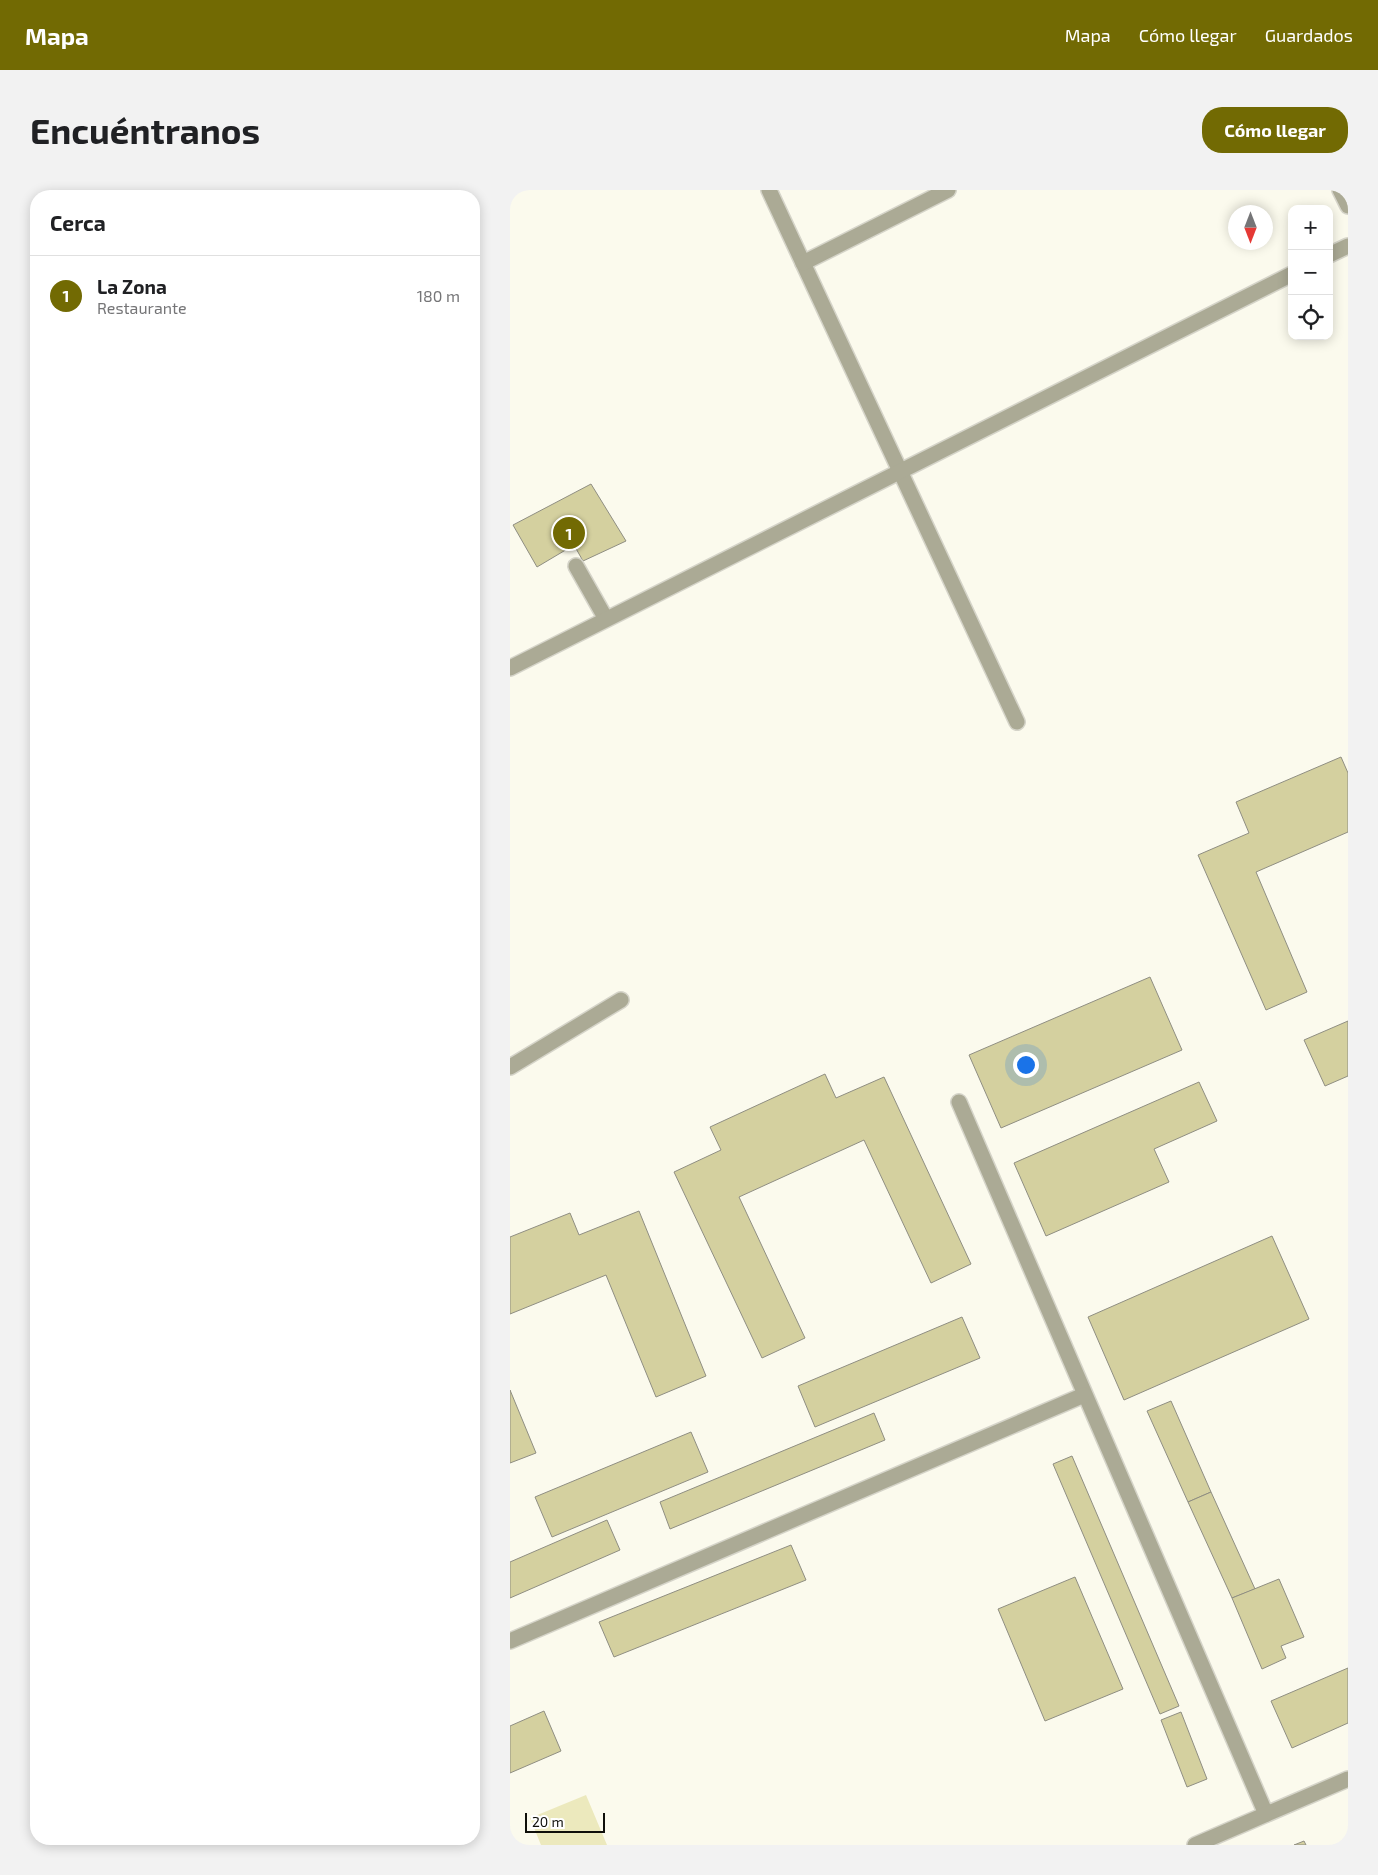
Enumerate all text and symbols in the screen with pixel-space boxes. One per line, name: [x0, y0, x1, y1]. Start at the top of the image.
text: Mapa: [25, 21, 89, 50]
text: Mapa: [1065, 24, 1111, 46]
text: Cómo llegar: [1139, 24, 1237, 46]
text: Guardados: [1265, 24, 1353, 46]
button: Cómo llegar: [1202, 107, 1348, 153]
text: Encuéntranos: [30, 109, 260, 151]
north arrow: [1228, 205, 1273, 250]
map controls: [1288, 205, 1333, 340]
button: +: [1288, 205, 1333, 250]
text: Cerca: [50, 210, 106, 235]
button: −: [1288, 250, 1333, 295]
text: La Zona: [97, 275, 167, 298]
text: 1: [63, 286, 69, 305]
text: 180 m: [417, 286, 460, 305]
button: locate: [1288, 295, 1333, 340]
text: Restaurante: [97, 298, 187, 317]
pin: 1: [553, 514, 585, 552]
your location: [1013, 1052, 1039, 1078]
scale bar: [525, 1810, 605, 1833]
text: 20 m: [532, 1813, 564, 1830]

